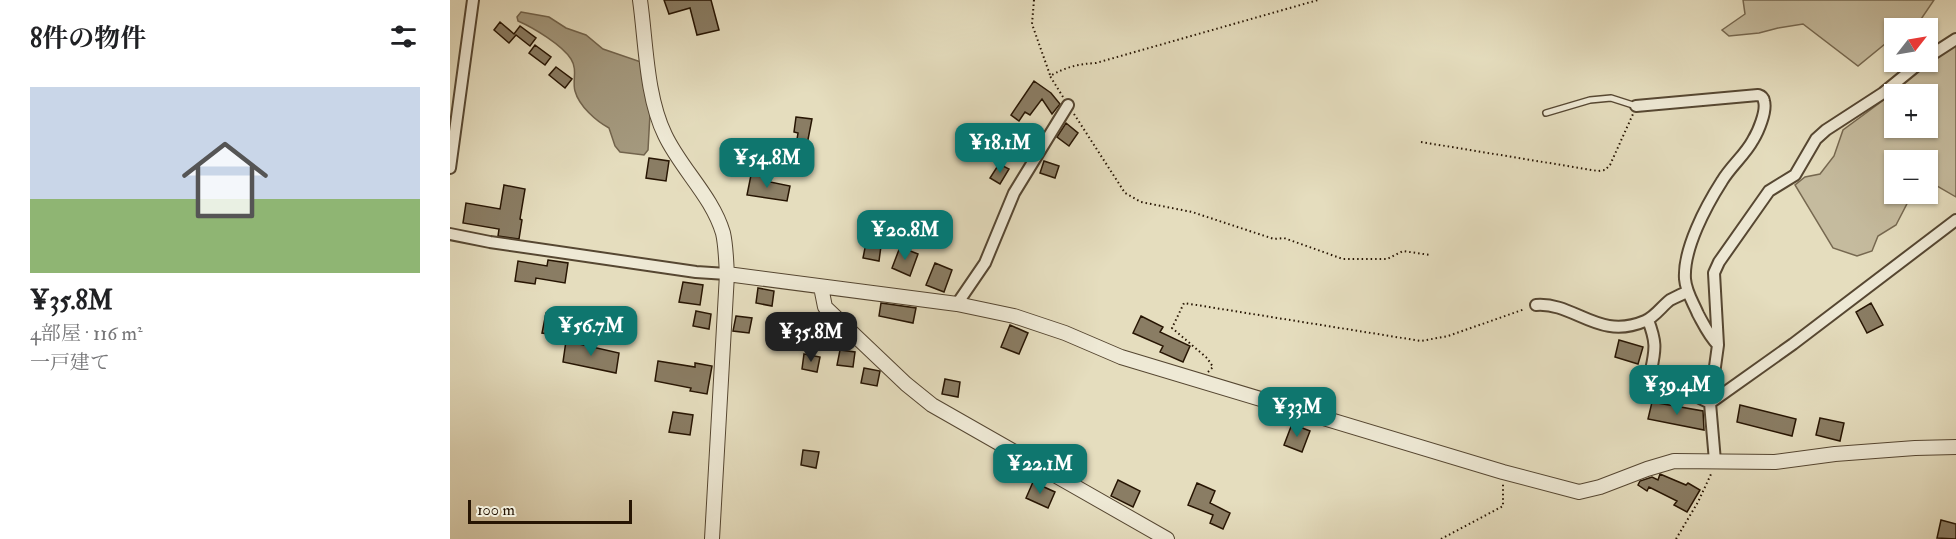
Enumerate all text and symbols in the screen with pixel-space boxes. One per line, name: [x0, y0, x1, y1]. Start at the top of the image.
north arrow: [1884, 18, 1938, 72]
map controls: [1884, 18, 1938, 204]
icon: filters: [387, 20, 420, 53]
text: 8件の物件: [30, 23, 146, 55]
button: +: [1884, 84, 1938, 138]
pin: ¥18.1M: [951, 123, 1049, 174]
icon: home: [171, 126, 279, 234]
text: ¥18.1M: [969, 130, 1031, 155]
pin: ¥54.8M: [718, 138, 816, 189]
text: ¥54.8M: [733, 145, 801, 170]
button: −: [1884, 150, 1938, 204]
pin: ¥20.8M: [856, 210, 954, 261]
text: ¥20.8M: [871, 217, 939, 242]
text: ¥35.8M: [30, 285, 113, 317]
pin: ¥56.7M: [542, 306, 640, 357]
pin: ¥35.8M: [762, 312, 860, 363]
text: ¥56.7M: [558, 313, 624, 338]
text: ¥35.8M: [779, 319, 843, 344]
text: 4部屋 · 116 m²: [30, 321, 143, 346]
text: 一戸建て: [30, 350, 110, 375]
pin: ¥39.4M: [1628, 365, 1726, 416]
text: ¥39.4M: [1643, 372, 1711, 397]
pin: ¥33M: [1261, 387, 1333, 438]
text: ¥33M: [1272, 394, 1322, 419]
pin: ¥22.1M: [991, 444, 1089, 495]
text: ¥22.1M: [1007, 451, 1073, 476]
scale bar: [468, 497, 632, 524]
text: 100 m: [477, 500, 515, 520]

